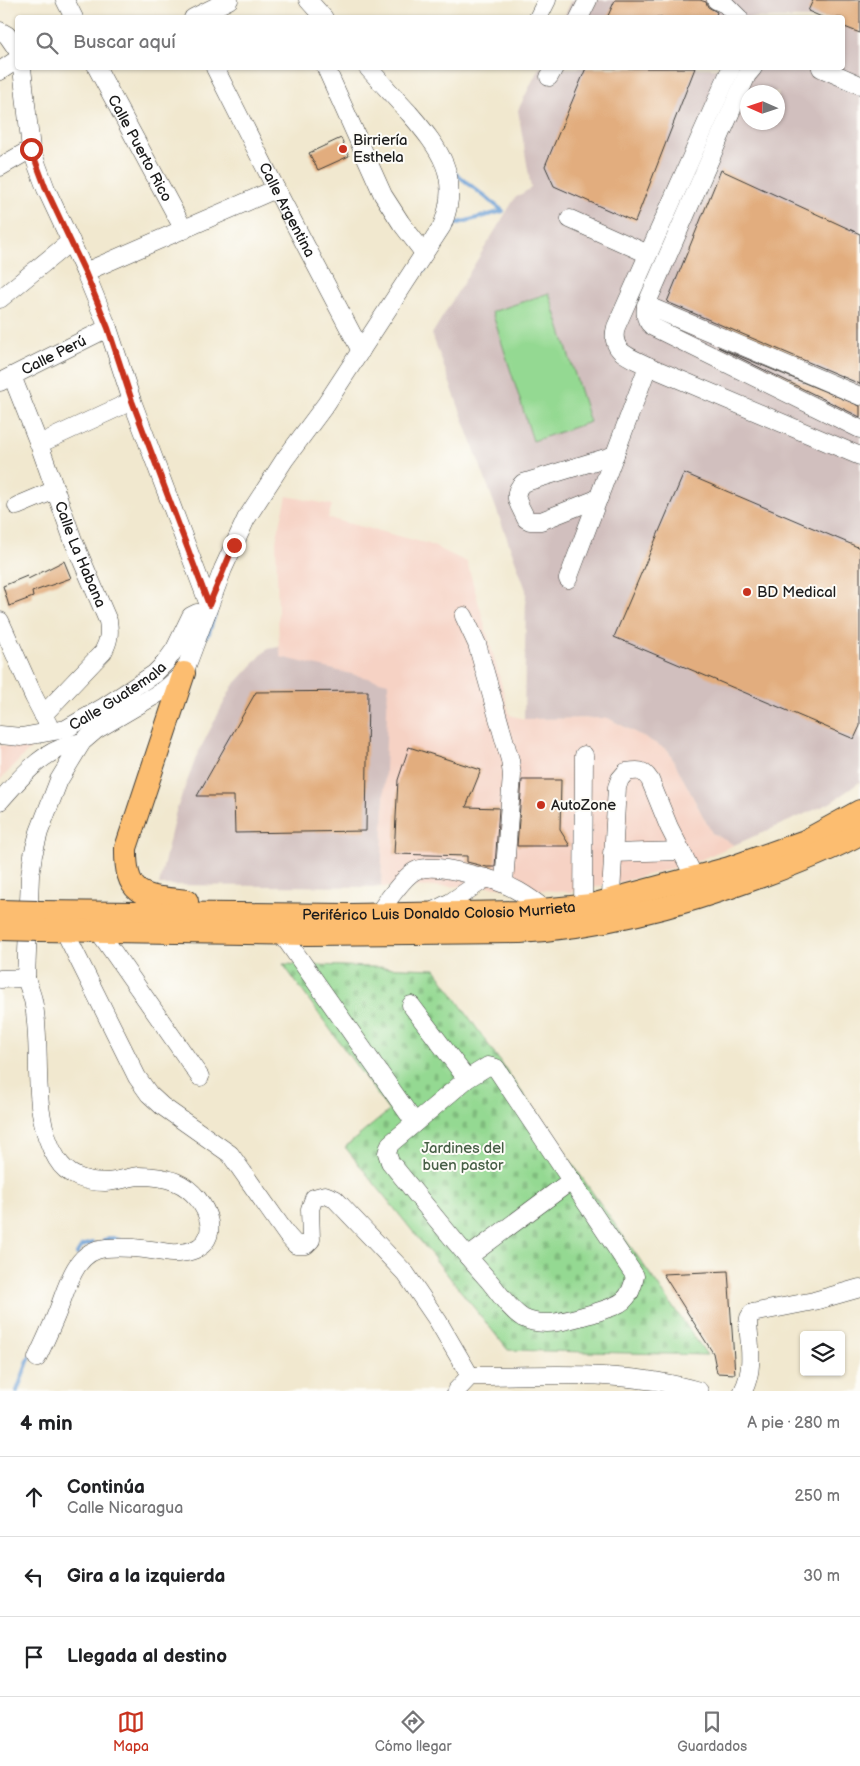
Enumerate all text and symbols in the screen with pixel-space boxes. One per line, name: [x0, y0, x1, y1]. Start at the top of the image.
search box: [15, 15, 845, 70]
icon: search: [33, 29, 61, 57]
text: Buscar aquí: [73, 31, 176, 54]
north arrow: [740, 85, 785, 130]
street label: Calle Puerto Rico: [104, 91, 176, 205]
place label: Birriería Esthela: [353, 131, 407, 167]
route start: [20, 138, 43, 161]
marker: Birriería Esthela: [337, 143, 349, 155]
street label: Calle Argentina: [255, 159, 320, 260]
street label: Calle Perú: [18, 331, 89, 379]
street label: Calle La Habana: [51, 499, 110, 610]
route end: [223, 534, 246, 557]
place label: BD Medical: [757, 583, 836, 602]
marker: BD Medical: [741, 586, 753, 598]
street label: Calle Guatemala: [65, 658, 170, 735]
place label: AutoZone: [551, 796, 616, 815]
marker: AutoZone: [535, 799, 547, 811]
street label: Periférico Luis Donaldo Colosio Murrieta: [302, 897, 577, 925]
park label: Jardines del buen pastor: [422, 1139, 504, 1175]
map controls: [800, 1331, 845, 1376]
button: layers: [800, 1331, 845, 1376]
text: 4 min: [20, 1411, 73, 1436]
text: A pie · 280 m: [747, 1414, 840, 1433]
text: Continúa: [67, 1476, 145, 1499]
icon: ahead: [20, 1483, 48, 1511]
text: 250 m: [794, 1487, 840, 1506]
text: Calle Nicaragua: [67, 1499, 183, 1518]
icon: left: [20, 1563, 48, 1591]
text: Gira a la izquierda: [67, 1565, 225, 1588]
text: 30 m: [803, 1567, 840, 1586]
icon: arrive: [20, 1643, 48, 1671]
text: Llegada al destino: [67, 1645, 227, 1668]
tab: Mapa: [113, 1708, 149, 1755]
tab: Cómo llegar: [375, 1708, 451, 1755]
tab: Guardados: [677, 1708, 747, 1755]

